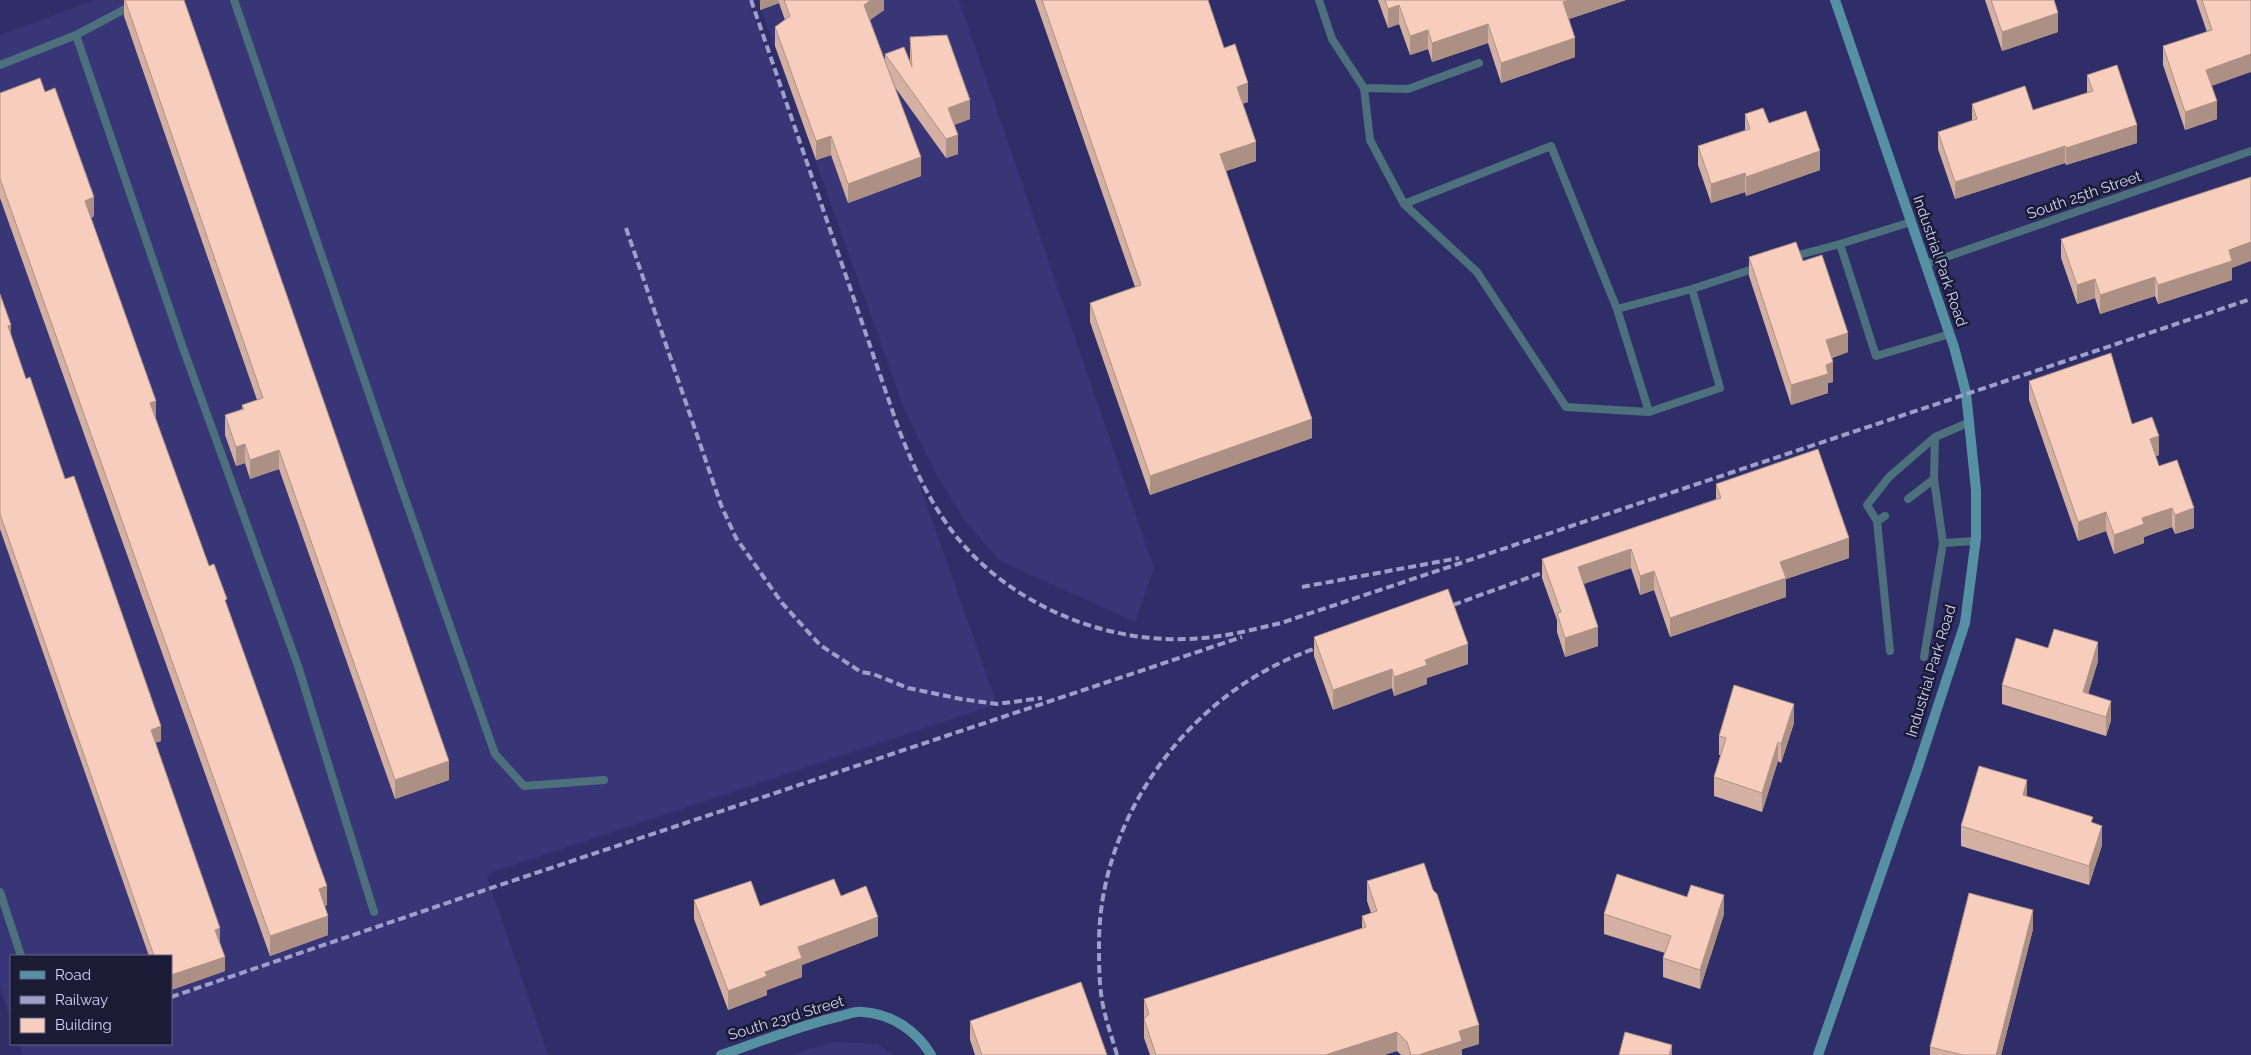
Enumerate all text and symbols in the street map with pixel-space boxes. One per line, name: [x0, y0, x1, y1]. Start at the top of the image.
street label: South 25th Street: [2024, 167, 2144, 223]
street label: Industrial Park Road: [1909, 193, 1971, 329]
street label: Industrial Park Road: [1902, 603, 1960, 739]
legend: [10, 955, 172, 1045]
text: Road: [55, 966, 91, 984]
text: Railway: [55, 991, 108, 1009]
street label: South 23rd Street: [726, 992, 846, 1044]
text: Building: [55, 1016, 112, 1034]

